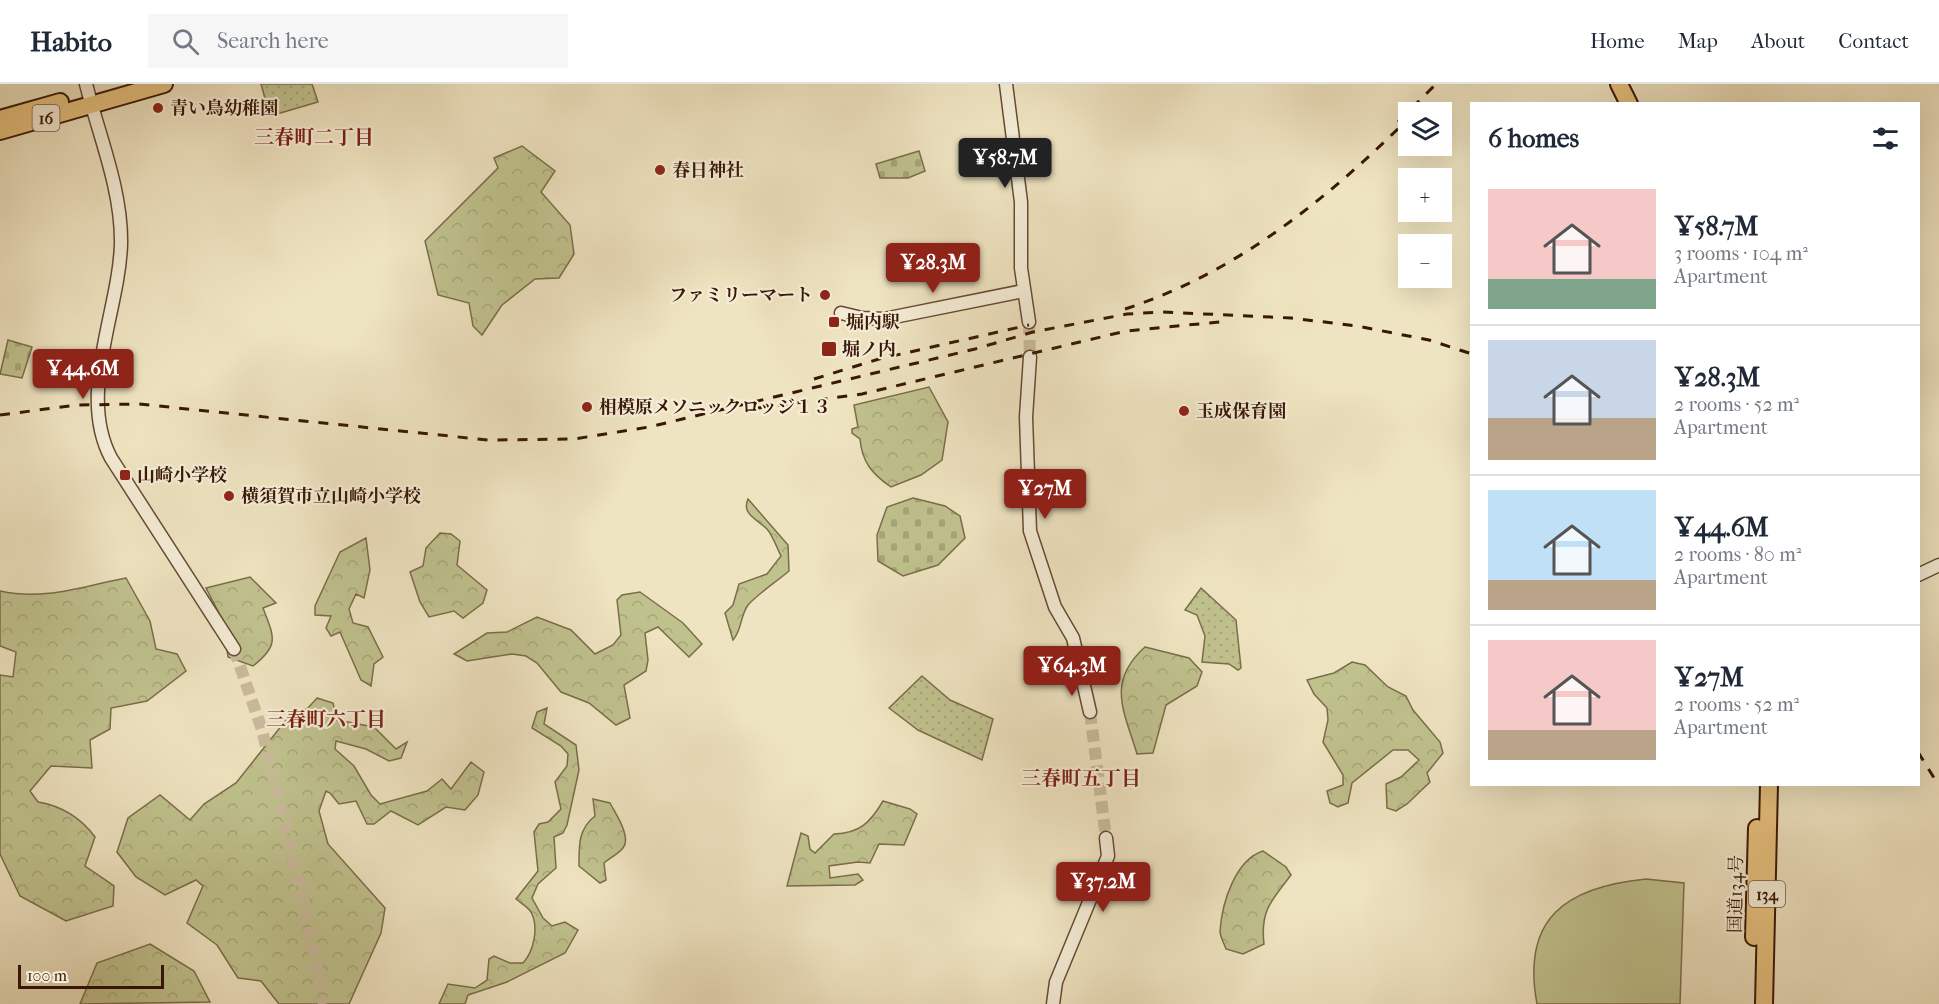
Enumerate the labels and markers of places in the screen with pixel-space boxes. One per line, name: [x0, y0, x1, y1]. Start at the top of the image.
place label: 青い鳥幼稚園: [170, 98, 278, 119]
marker: 青い鳥幼稚園: [151, 101, 165, 115]
pin: ¥58.7M: [956, 138, 1054, 189]
place label: 春日神社: [672, 160, 744, 181]
marker: 春日神社: [653, 163, 667, 177]
pin: ¥28.3M: [884, 243, 982, 294]
place label: ファミリーマート: [669, 285, 813, 306]
marker: ファミリーマート: [818, 288, 832, 302]
place label: 堀内駅: [846, 312, 900, 333]
marker: 堀内駅: [827, 315, 841, 329]
place label: 堀ノ内: [842, 339, 896, 360]
marker: 堀ノ内: [820, 340, 838, 358]
pin: ¥44.6M: [34, 349, 132, 400]
place label: 相模原メソニックロッジ１３: [599, 397, 831, 418]
marker: 相模原メソニックロッジ１３: [580, 400, 594, 414]
place label: 玉成保育園: [1196, 401, 1286, 422]
marker: 玉成保育園: [1177, 404, 1191, 418]
place label: 山崎小学校: [137, 465, 227, 486]
marker: 山崎小学校: [118, 468, 132, 482]
pin: ¥27M: [1009, 469, 1081, 520]
place label: 横須賀市立山崎小学校: [241, 486, 421, 507]
marker: 横須賀市立山崎小学校: [222, 489, 236, 503]
pin: ¥64.3M: [1023, 646, 1121, 697]
pin: ¥37.2M: [1054, 862, 1152, 913]

